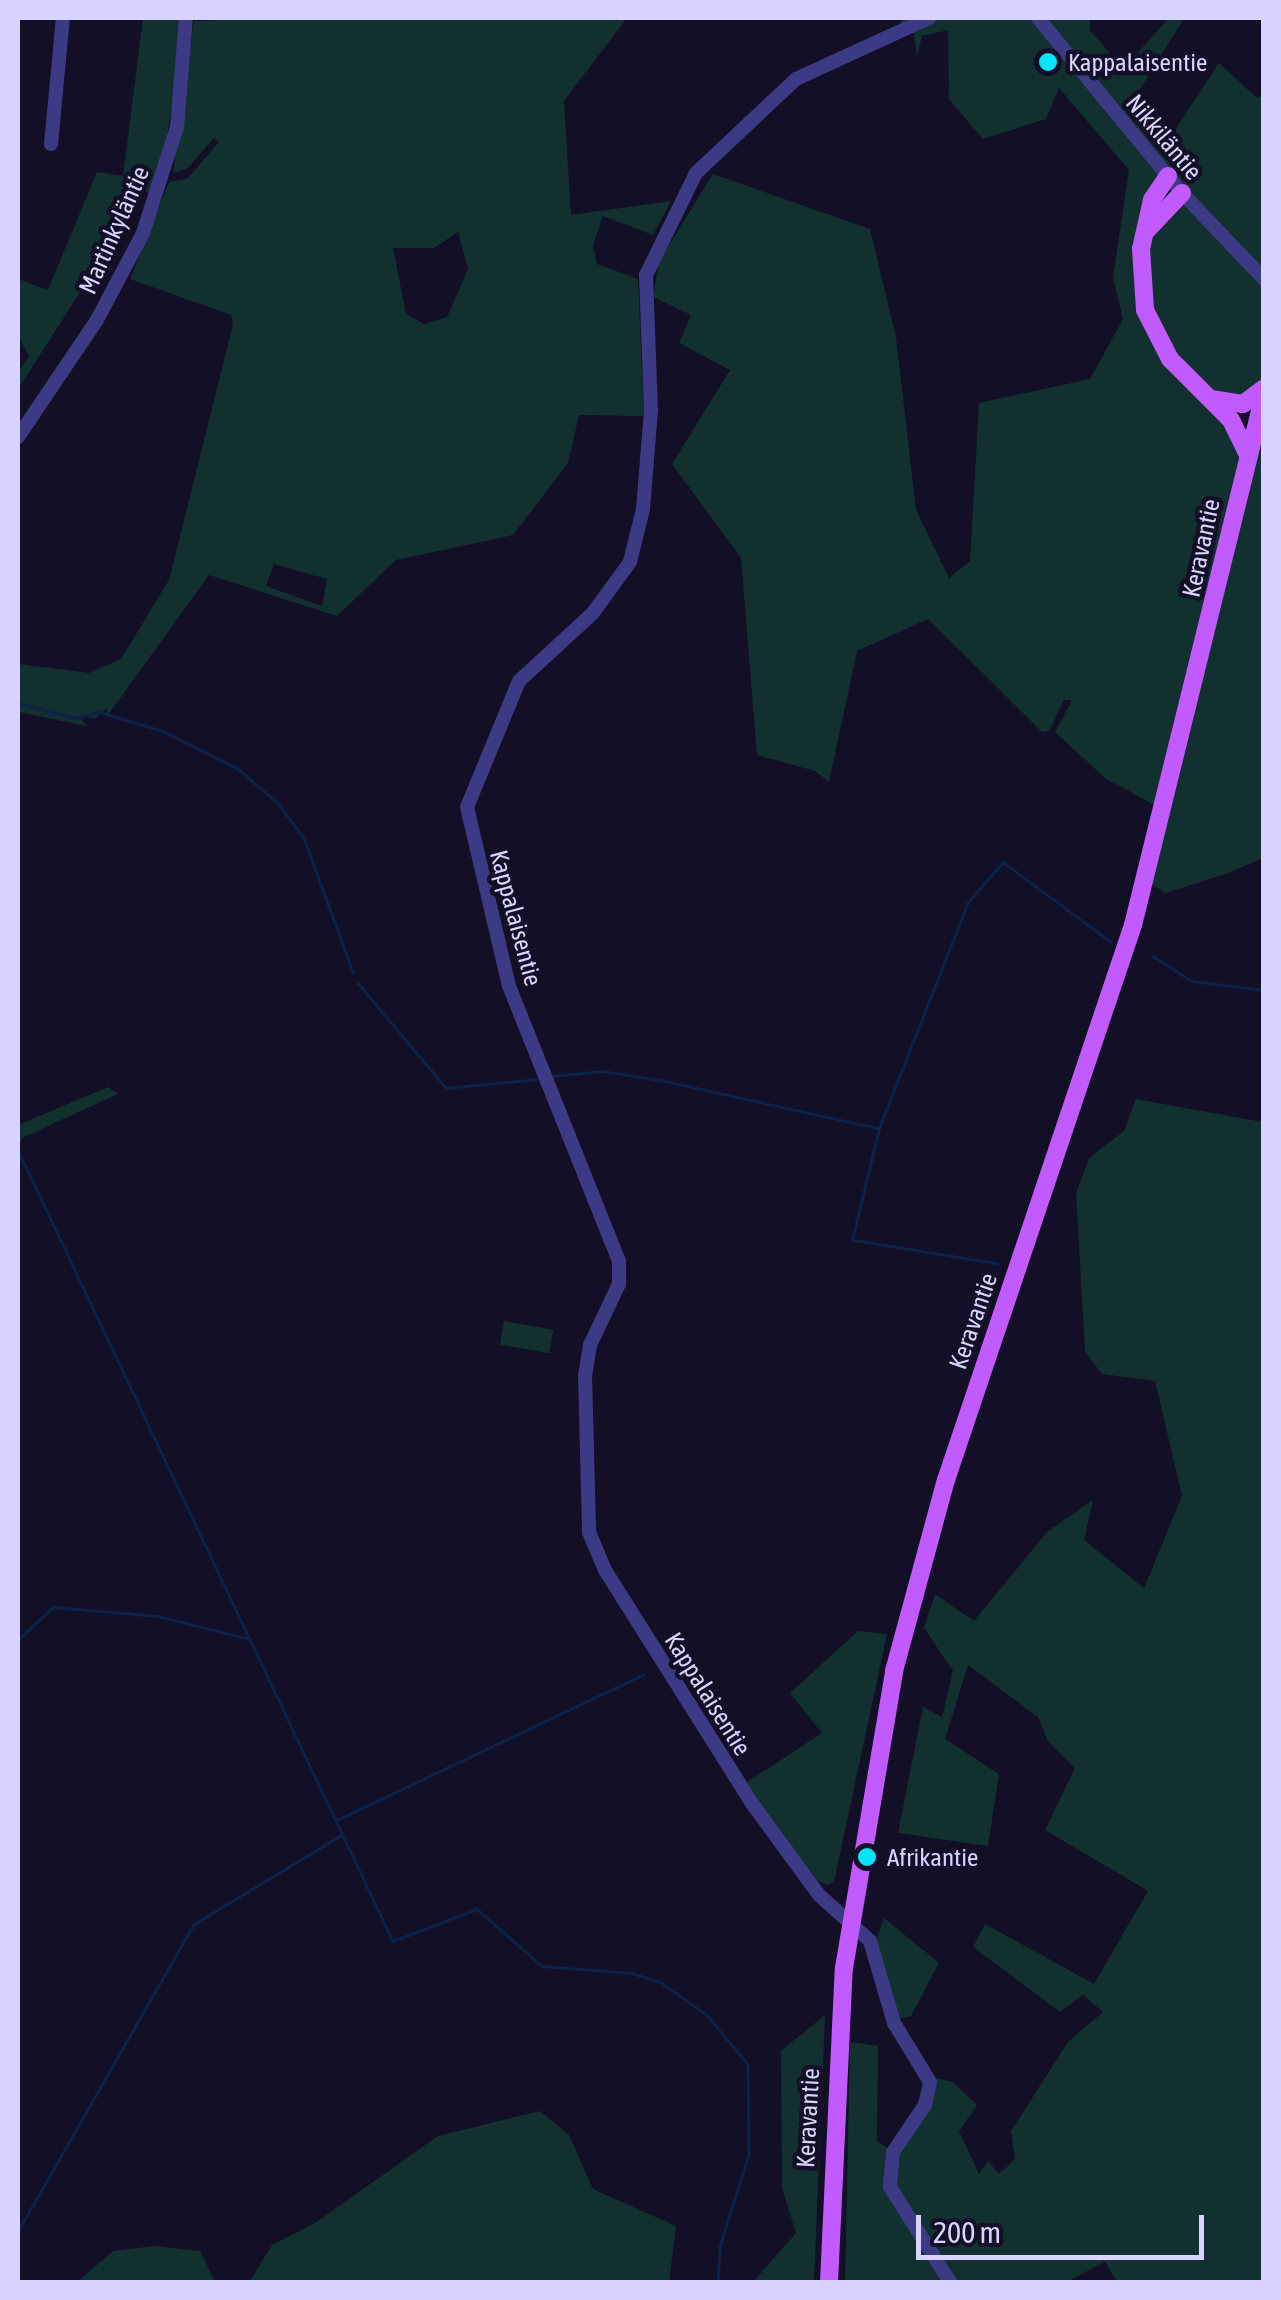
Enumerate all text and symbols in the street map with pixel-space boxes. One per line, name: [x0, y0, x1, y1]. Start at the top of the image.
place label: Kappalaisentie: [1068, 47, 1207, 77]
marker: Kappalaisentie: [1037, 51, 1059, 73]
street label: Nikkiläntie: [1120, 88, 1208, 186]
street label: Martinkyläntie: [73, 162, 155, 298]
street label: Keravantie: [1176, 496, 1226, 600]
street label: Kappalaisentie: [483, 847, 549, 989]
street label: Keravantie: [943, 1269, 1003, 1373]
street label: Kappalaisentie: [658, 1627, 758, 1761]
place label: Afrikantie: [887, 1842, 978, 1872]
marker: Afrikantie: [856, 1846, 878, 1868]
street label: Keravantie: [790, 2067, 826, 2169]
scale bar: [921, 2195, 1208, 2257]
text: 200 m: [933, 2215, 1001, 2249]

